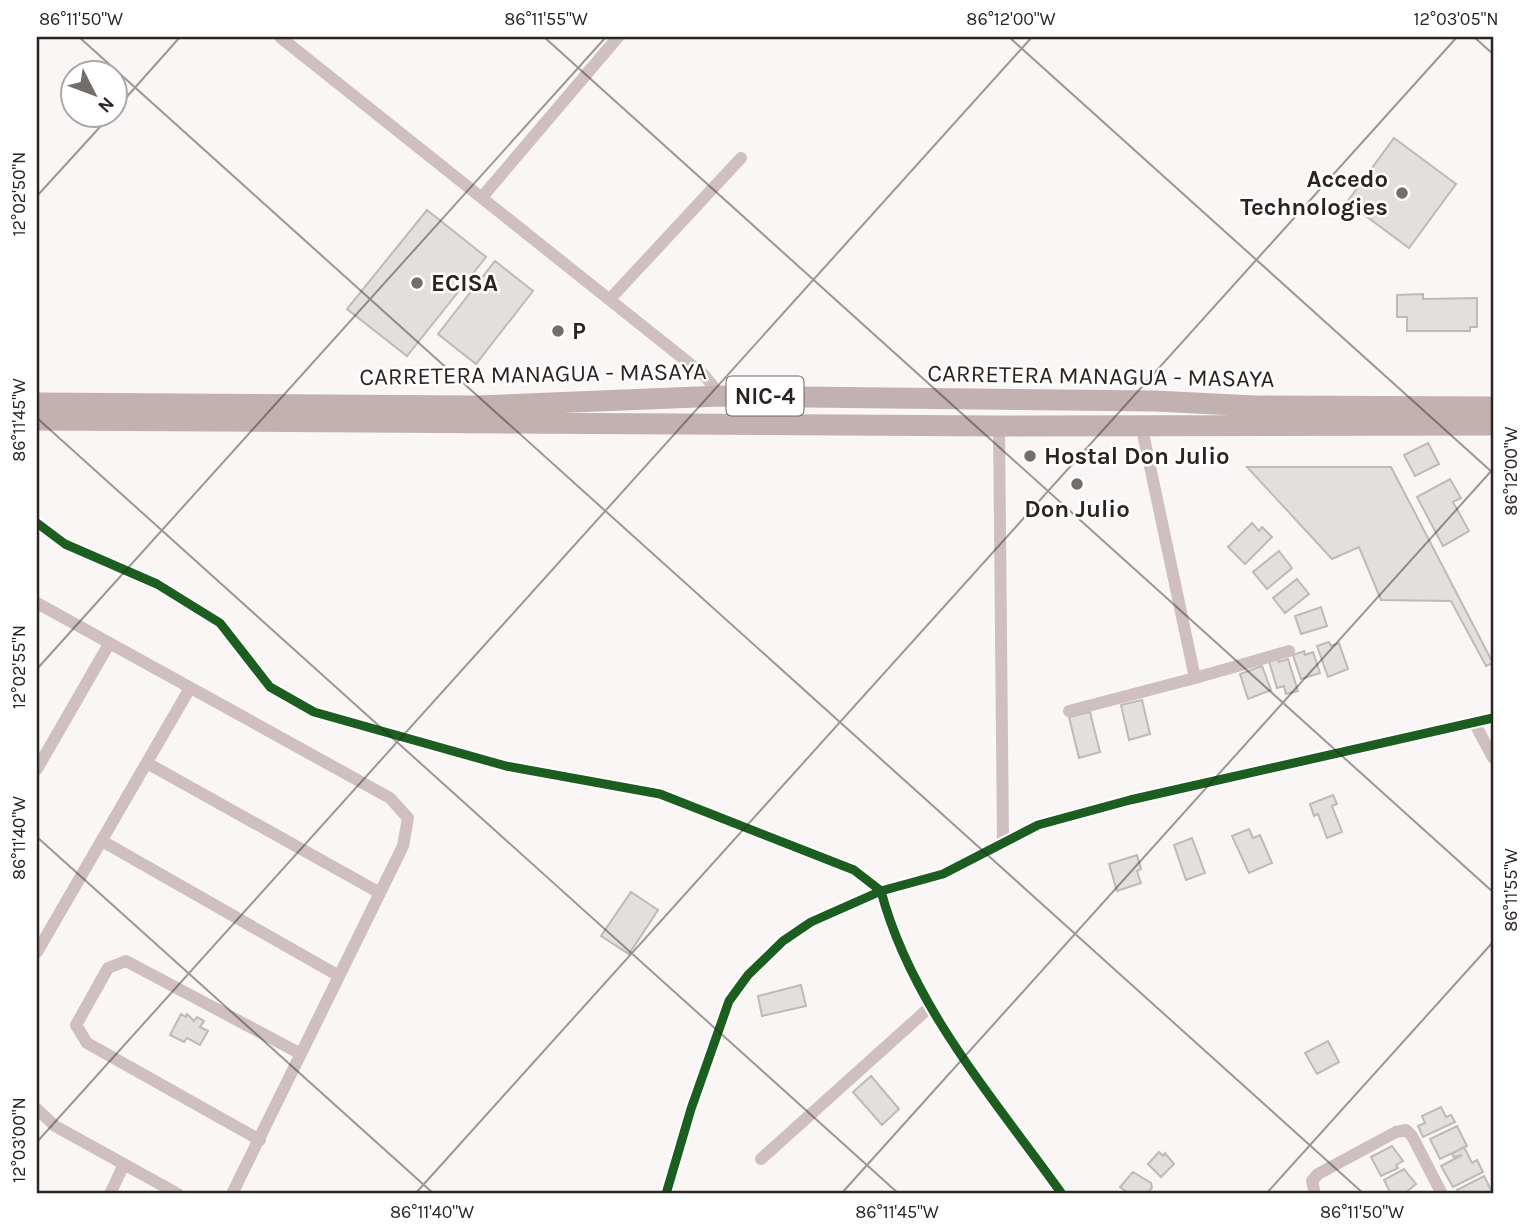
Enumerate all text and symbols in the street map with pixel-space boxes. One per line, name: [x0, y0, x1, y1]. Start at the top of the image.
text: 86°11'50"W: [39, 8, 123, 30]
text: 86°11'55"W: [504, 8, 588, 30]
text: 86°12'00"W: [966, 8, 1056, 30]
text: 12°03'05"N: [1414, 8, 1498, 30]
north arrow: [60, 60, 130, 130]
text: N: [93, 92, 119, 117]
text: 12°02'50"N: [8, 152, 30, 236]
place label: Accedo Technologies: [1240, 165, 1388, 221]
marker: Accedo Technologies: [1394, 185, 1410, 201]
place label: ECISA: [431, 269, 498, 297]
marker: ECISA: [409, 275, 425, 291]
place label: P: [572, 317, 586, 345]
marker: P: [550, 323, 566, 339]
street label: CARRETERA MANAGUA - MASAYA: [359, 357, 707, 391]
street label: CARRETERA MANAGUA - MASAYA: [927, 359, 1275, 393]
road number: NIC-4: [726, 376, 804, 416]
text: 86°11'45"W: [8, 378, 30, 462]
text: 86°12'00"W: [1500, 426, 1522, 516]
place label: Hostal Don Julio: [1044, 442, 1230, 470]
marker: Hostal Don Julio: [1022, 448, 1038, 464]
marker: Don Julio: [1069, 476, 1085, 492]
place label: Don Julio: [1024, 495, 1130, 523]
text: 12°02'55"N: [8, 625, 30, 709]
text: 86°11'40"W: [8, 796, 30, 880]
text: 86°11'55"W: [1500, 848, 1522, 932]
text: 12°03'00"N: [8, 1097, 30, 1183]
text: 86°11'40"W: [390, 1201, 474, 1223]
text: 86°11'45"W: [855, 1201, 939, 1223]
text: 86°11'50"W: [1320, 1201, 1404, 1223]

